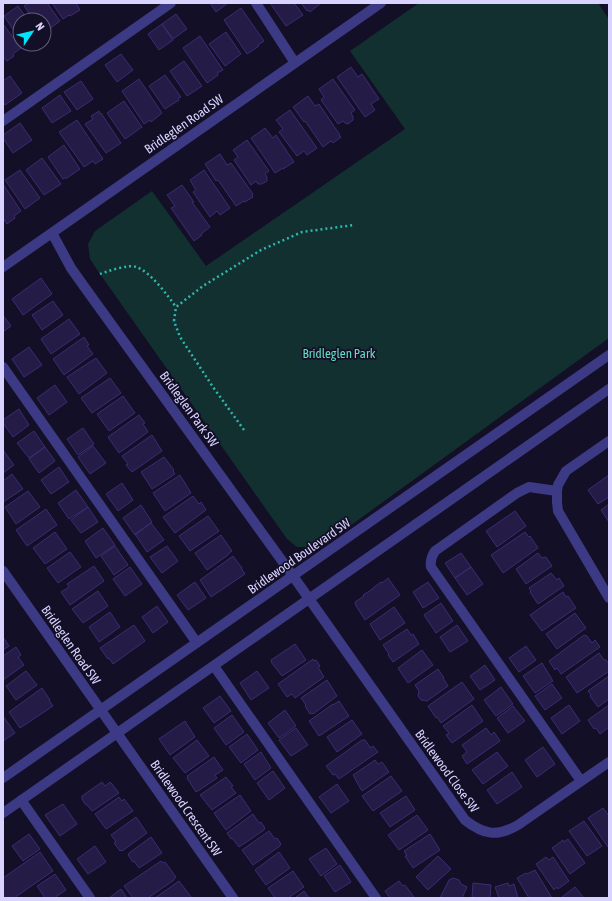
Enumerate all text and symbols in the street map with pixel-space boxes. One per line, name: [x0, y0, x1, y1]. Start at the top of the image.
north arrow: [12, 12, 52, 52]
text: N: [33, 20, 47, 32]
street label: Bridleglen Road SW: [142, 91, 227, 157]
park label: Bridleglen Park: [303, 346, 376, 361]
street label: Bridleglen Park SW: [157, 368, 222, 450]
street label: Bridlewood Boulevard SW: [245, 515, 354, 597]
street label: Bridleglen Road SW: [38, 603, 104, 688]
street label: Bridlewood Close SW: [412, 727, 482, 816]
street label: Bridlewood Crescent SW: [147, 757, 225, 859]

